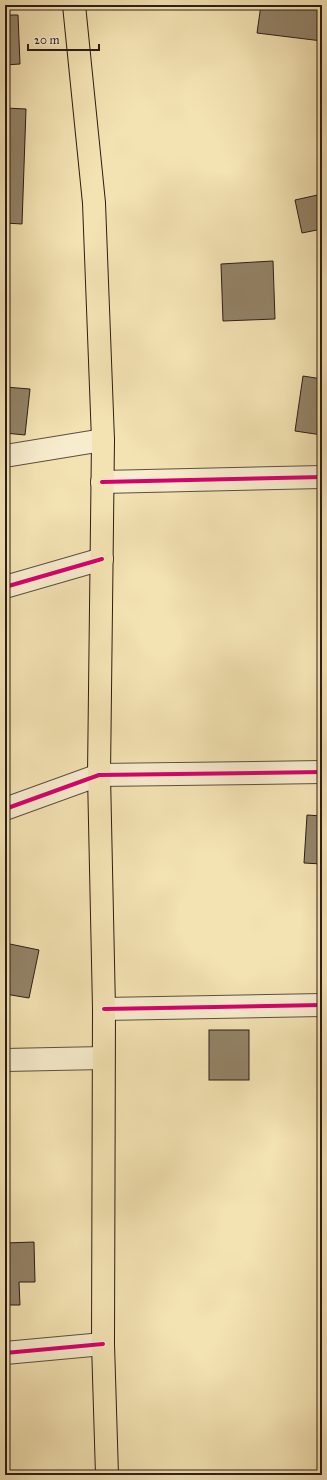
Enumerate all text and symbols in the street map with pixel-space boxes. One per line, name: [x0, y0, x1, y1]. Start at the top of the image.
scale bar: [28, 26, 99, 52]
text: 20 m: [34, 33, 60, 47]

